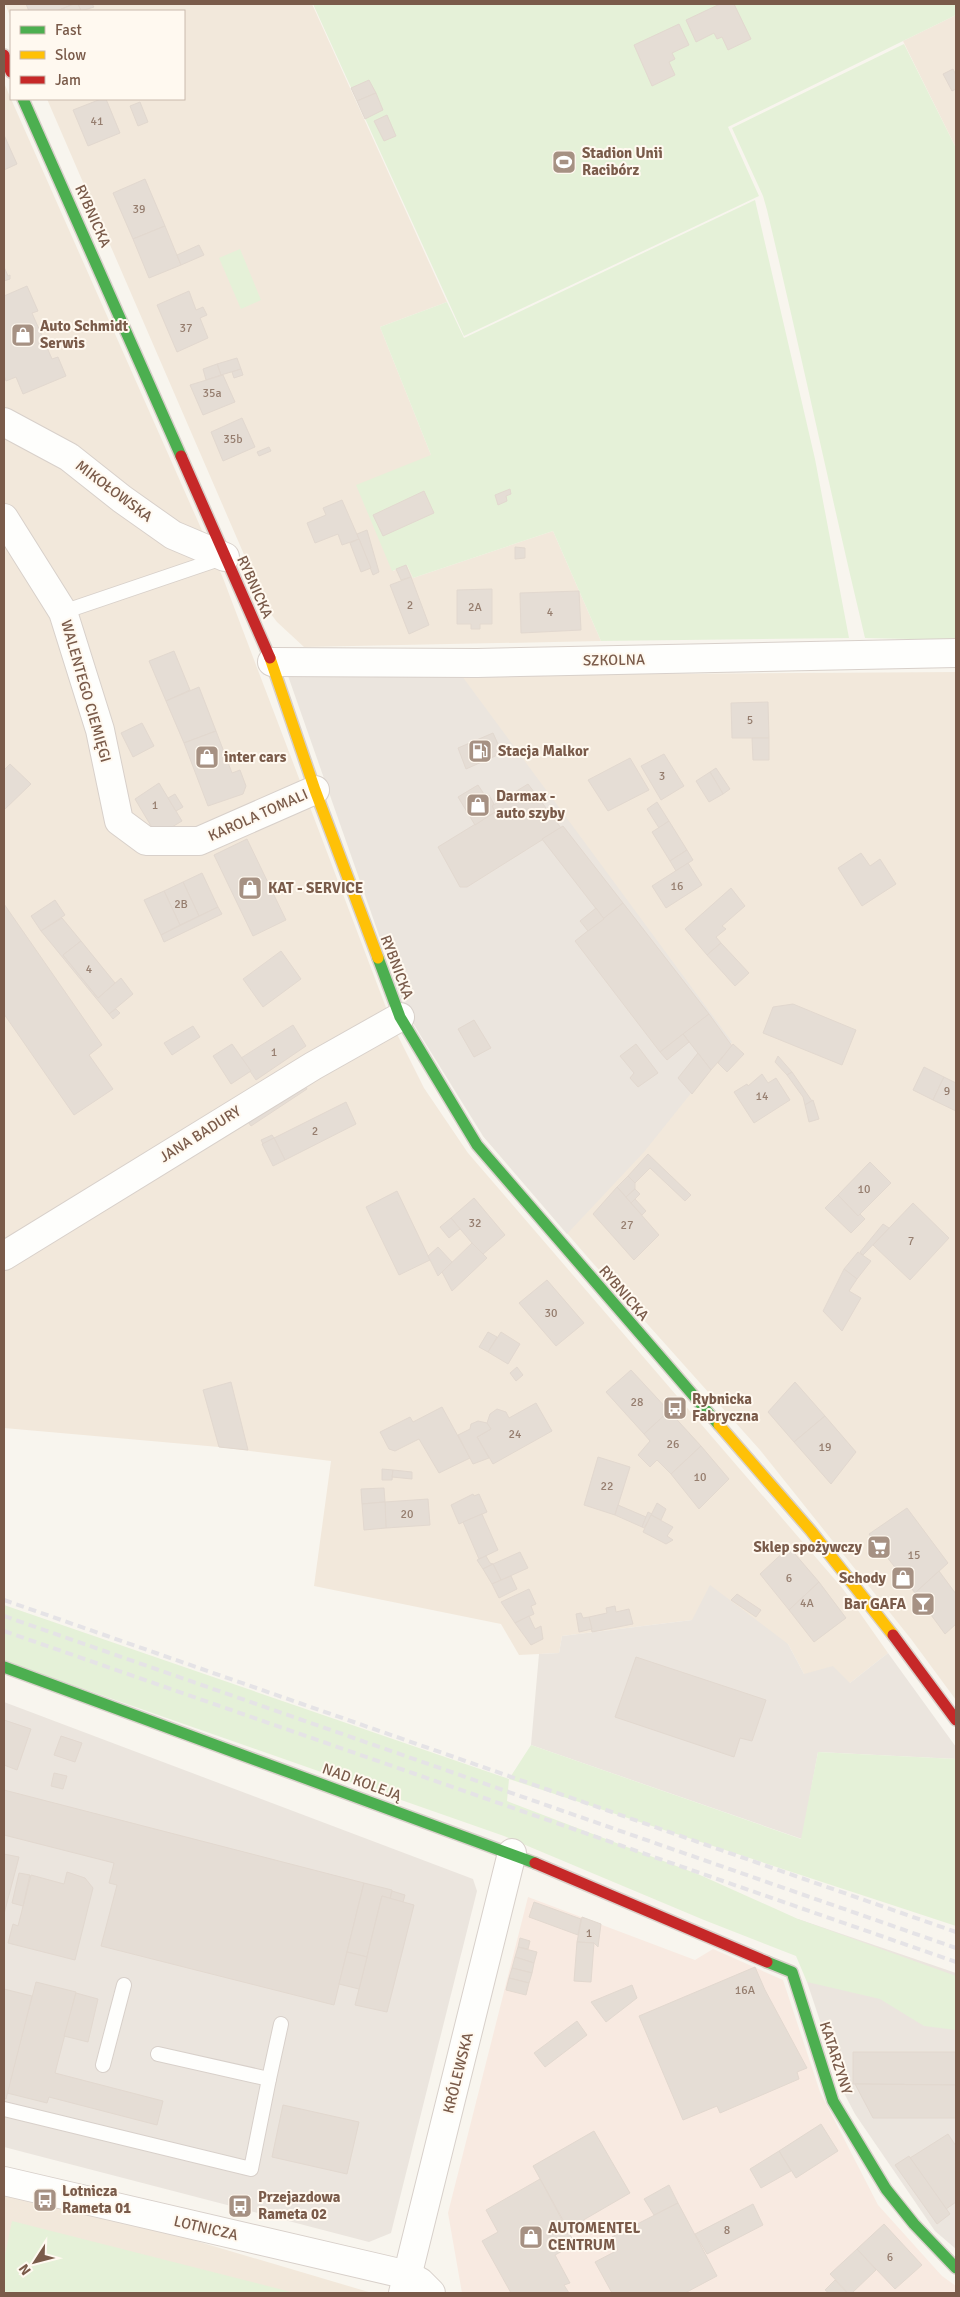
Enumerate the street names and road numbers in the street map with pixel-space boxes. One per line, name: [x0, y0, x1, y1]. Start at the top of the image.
street label: RYBNICKA: [71, 182, 115, 250]
street label: MIKOŁOWSKA: [72, 456, 156, 526]
street label: RYBNICKA: [233, 553, 277, 621]
street label: WALENTEGO CIEMIĘGI: [57, 618, 115, 764]
street label: SZKOLNA: [583, 650, 645, 670]
street label: KAROLA TOMALI: [205, 785, 311, 845]
street label: RYBNICKA: [377, 932, 417, 1002]
street label: JANA BADURY: [156, 1102, 244, 1166]
street label: RYBNICKA: [595, 1262, 653, 1324]
street label: NAD KOLEJĄ: [320, 1759, 405, 1805]
street label: KATARZYNY: [816, 2019, 856, 2097]
street label: KRÓLEWSKA: [438, 2030, 477, 2115]
street label: LOTNICZA: [172, 2212, 240, 2244]

